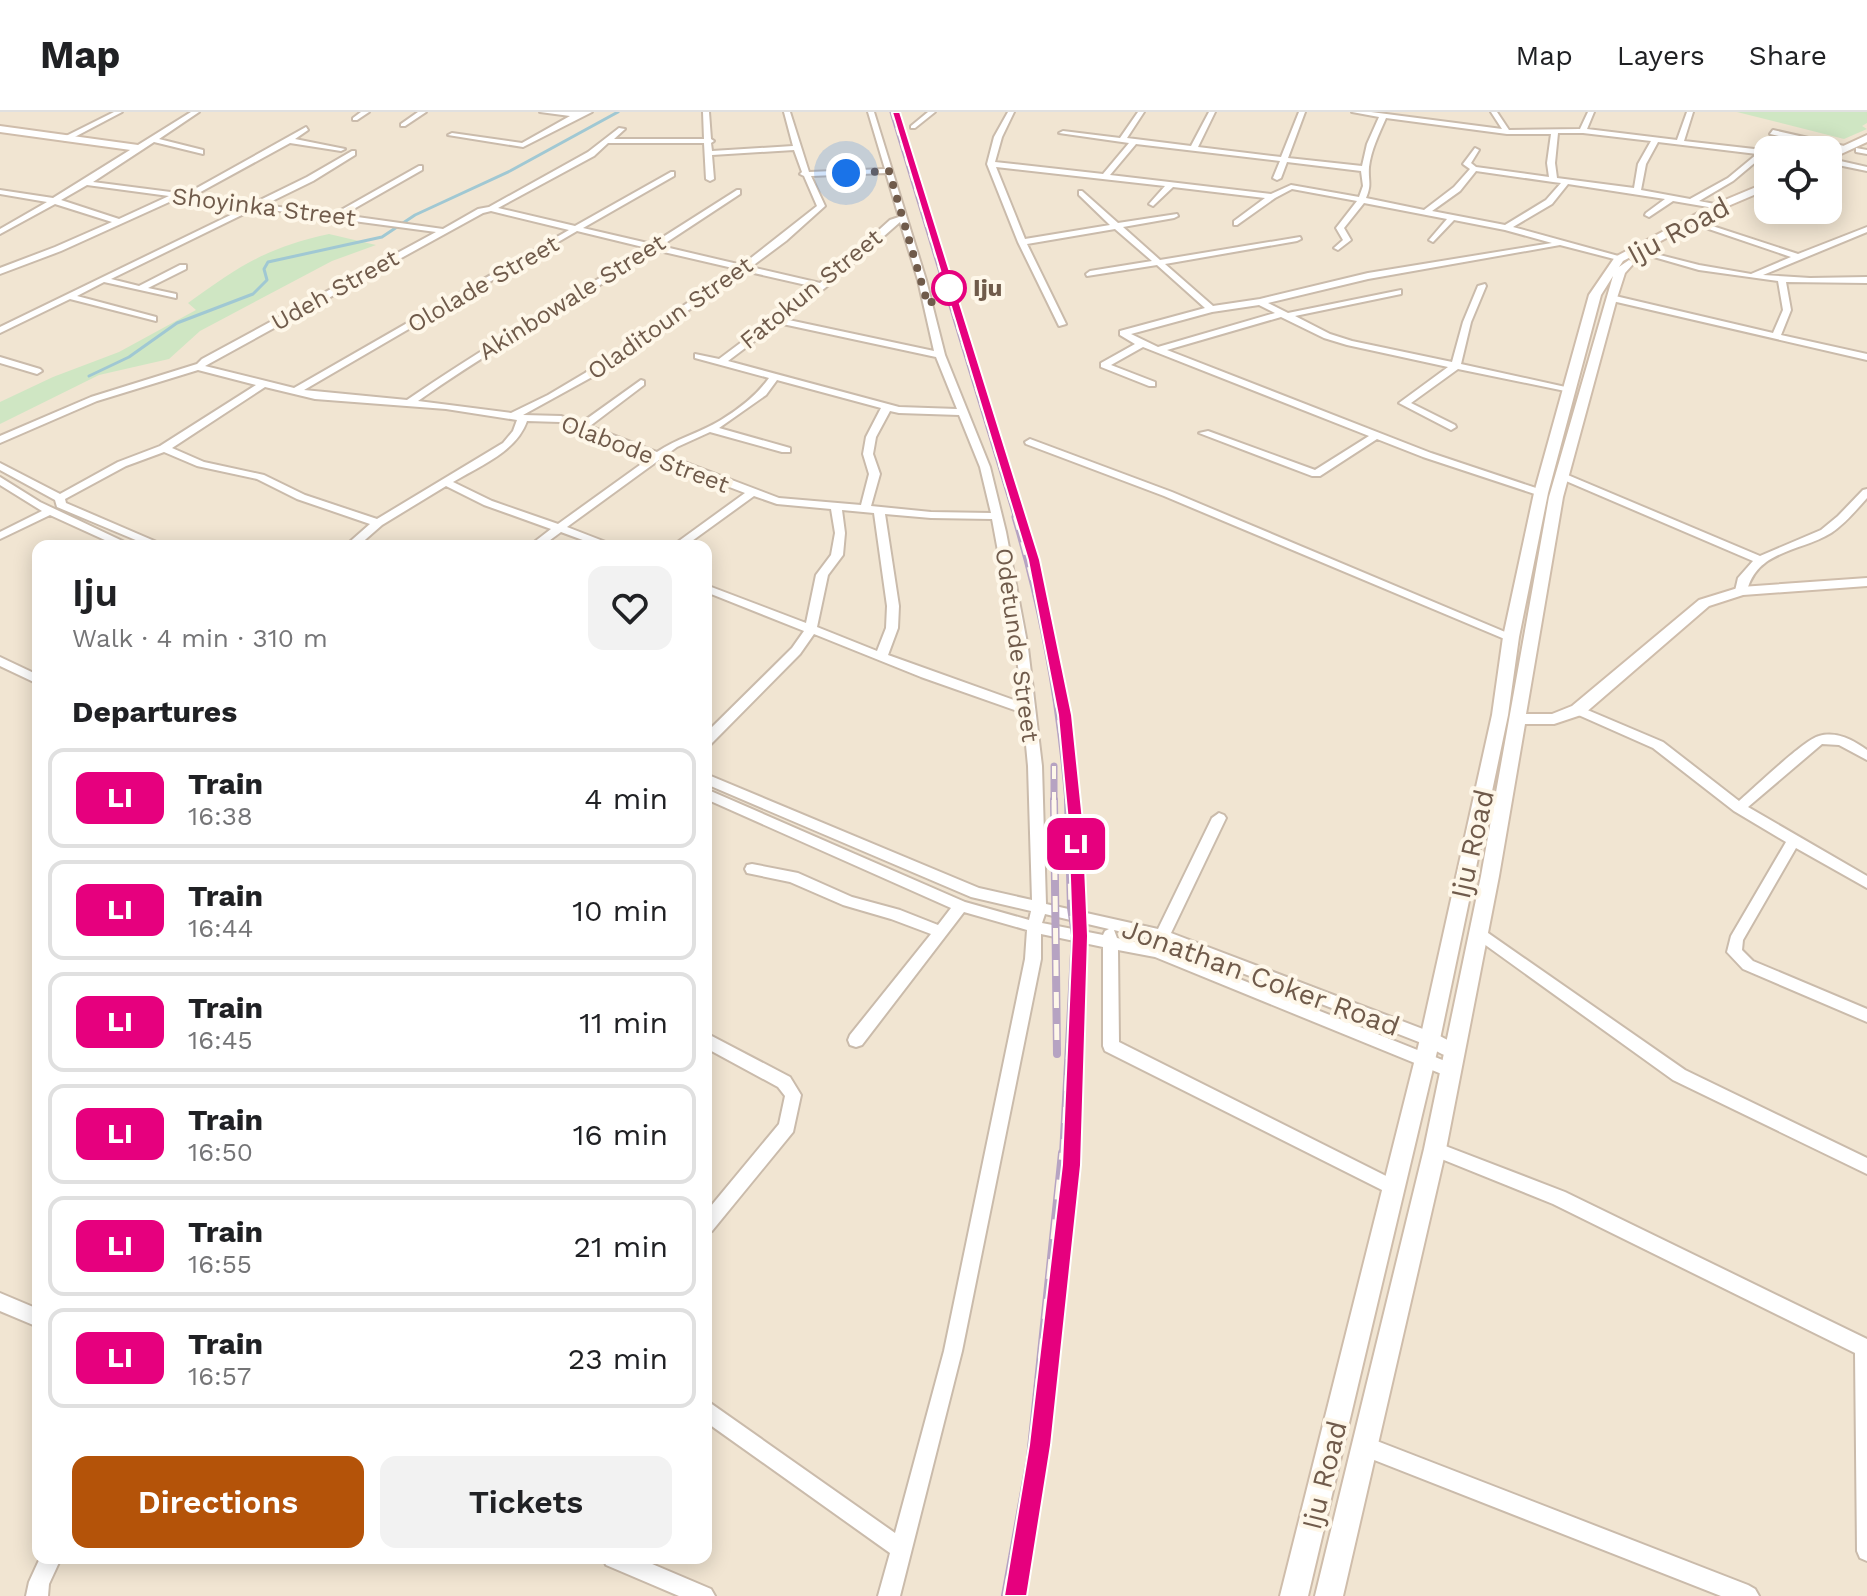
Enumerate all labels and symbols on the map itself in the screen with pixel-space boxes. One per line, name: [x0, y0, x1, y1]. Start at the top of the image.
your location: [826, 153, 866, 193]
street label: Shoyinka Street: [171, 182, 357, 232]
street label: Iju Road: [1622, 190, 1735, 271]
street label: Fatokun Street: [734, 223, 888, 355]
street label: Akinbowale Street: [474, 228, 670, 366]
street label: Ololade Street: [402, 229, 564, 339]
street label: Udeh Street: [267, 244, 403, 336]
street label: Oladitoun Street: [582, 251, 758, 385]
marker: Iju: [932, 271, 966, 305]
place label: Iju: [973, 274, 1002, 302]
street label: Olabode Street: [557, 409, 733, 499]
street label: Odetunde Street: [990, 546, 1044, 744]
street label: Iju Road: [1444, 786, 1501, 902]
line badge: LI: [1040, 818, 1112, 870]
street label: Jonathan Coker Road: [1117, 912, 1404, 1043]
street label: Iju Road: [1295, 1417, 1354, 1533]

